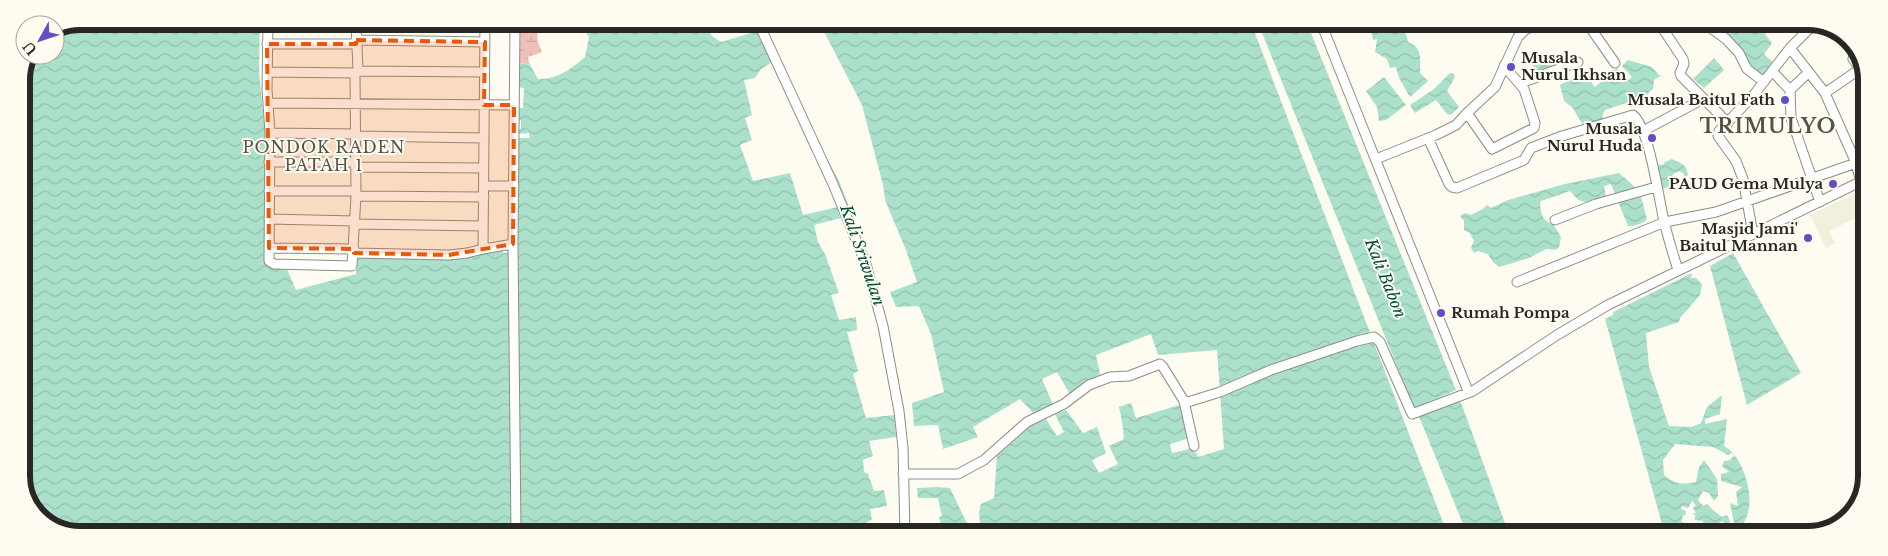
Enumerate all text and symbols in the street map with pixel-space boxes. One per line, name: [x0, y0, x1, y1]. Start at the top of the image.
north arrow: [15, 15, 65, 65]
text: U: [19, 37, 41, 59]
place label: Musala Nurul Ikhsan: [1521, 48, 1626, 84]
marker: Musala Nurul Ikhsan: [1505, 61, 1517, 73]
place label: Musala Baitul Fath: [1627, 90, 1775, 109]
marker: Musala Baitul Fath: [1779, 94, 1791, 106]
district label: TRIMULYO: [1700, 114, 1836, 138]
place label: Musala Nurul Huda: [1547, 119, 1642, 155]
marker: Musala Nurul Huda: [1646, 132, 1658, 144]
district label: PONDOK RADEN PATAH 1: [242, 137, 406, 175]
place label: PAUD Gema Mulya: [1669, 174, 1823, 193]
marker: PAUD Gema Mulya: [1827, 178, 1839, 190]
water label: Kali Sriwulan: [836, 201, 890, 308]
place label: Masjid Jami' Baitul Mannan: [1679, 219, 1798, 255]
marker: Masjid Jami' Baitul Mannan: [1802, 232, 1814, 244]
water label: Kali Babon: [1361, 234, 1411, 321]
place label: Rumah Pompa: [1451, 303, 1570, 322]
marker: Rumah Pompa: [1435, 307, 1447, 319]

